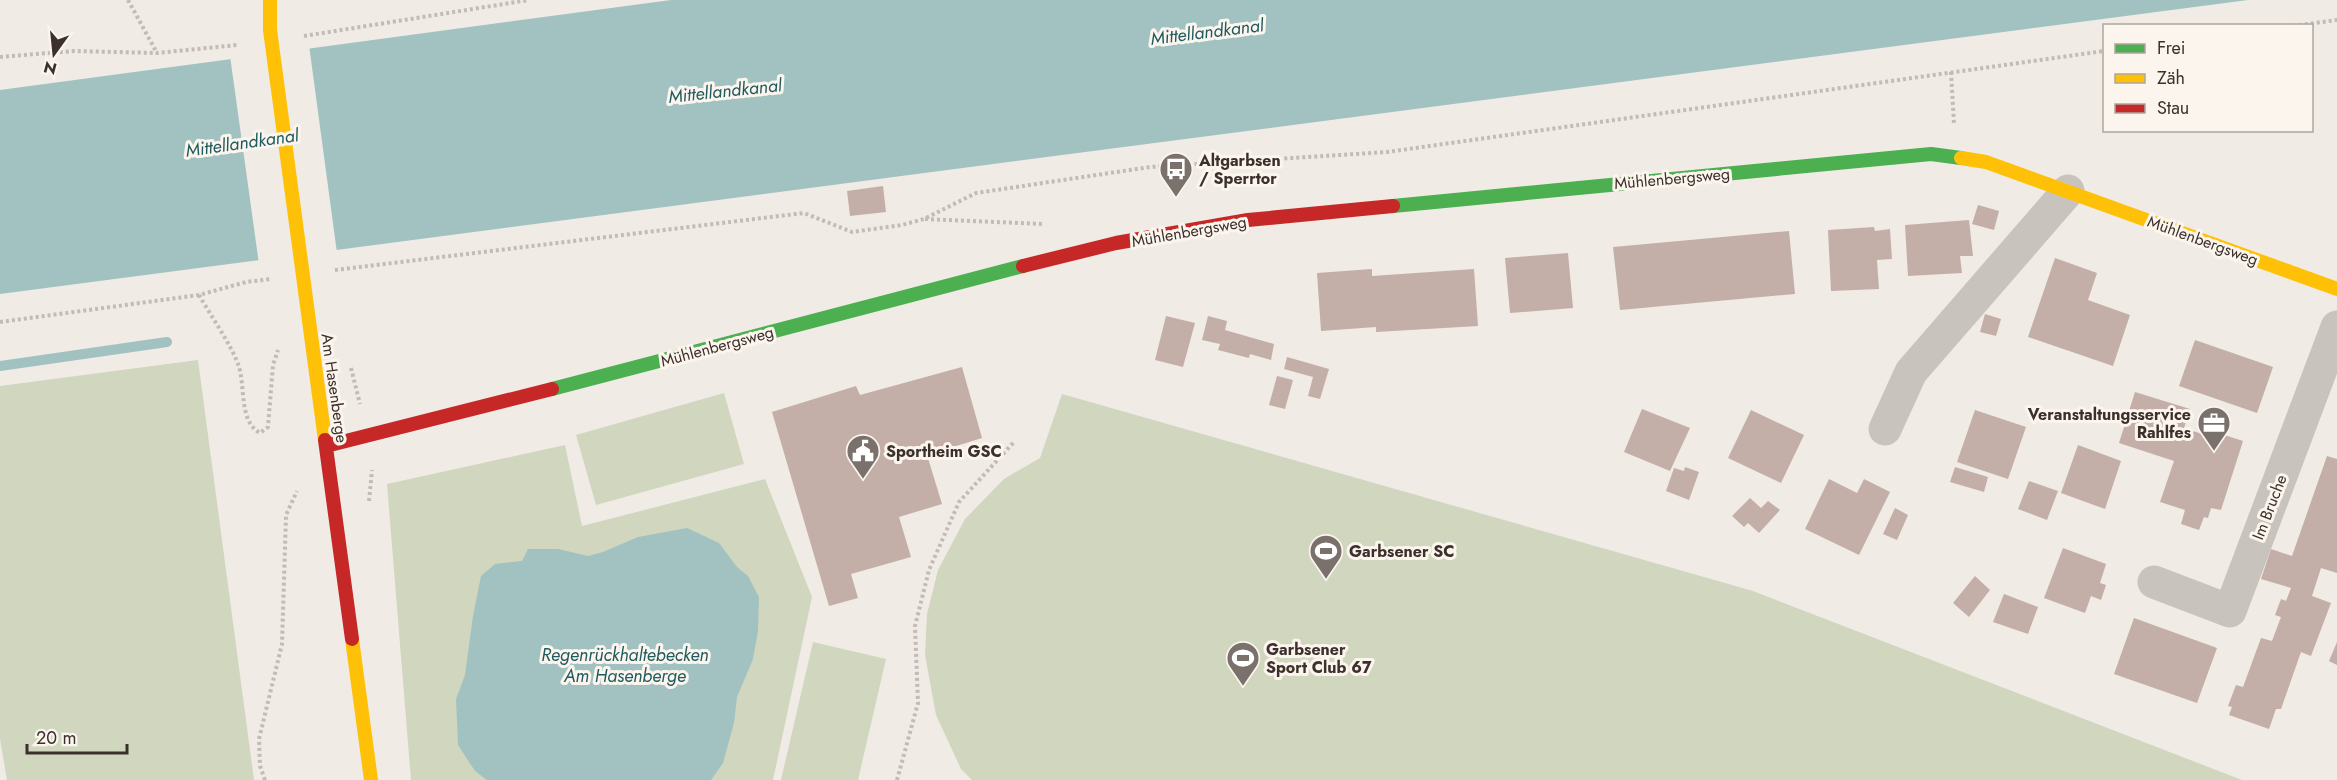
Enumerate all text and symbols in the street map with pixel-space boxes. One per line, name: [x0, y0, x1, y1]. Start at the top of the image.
water label: Mittellandkanal: [1149, 12, 1266, 52]
north arrow: [24, 24, 84, 84]
legend: [2103, 24, 2313, 132]
text: Frei: [2157, 35, 2186, 61]
text: N: [41, 55, 59, 81]
text: Zäh: [2157, 65, 2185, 91]
water label: Mittellandkanal: [667, 72, 784, 110]
text: Stau: [2157, 95, 2189, 121]
water label: Mittellandkanal: [184, 122, 301, 164]
place label: Altgarbsen / Sperrtor: [1198, 149, 1281, 190]
bus stop icon: Altgarbsen / Sperrtor: [1158, 151, 1194, 198]
street label: Mühlenbergsweg: [1613, 162, 1731, 195]
street label: Mühlenbergsweg: [1130, 210, 1248, 253]
street label: Mühlenbergsweg: [2144, 210, 2261, 271]
street label: Mühlenbergsweg: [658, 320, 776, 373]
street label: Am Hasenberge: [315, 332, 354, 444]
place label: Veranstaltungsservice Rahlfes: [2027, 403, 2191, 444]
office icon: Veranstaltungsservice Rahlfes: [2196, 405, 2232, 452]
public building icon: Sportheim GSC: [845, 433, 881, 480]
place label: Sportheim GSC: [886, 440, 1002, 463]
street label: Im Bruche: [2246, 471, 2292, 543]
sports icon: Garbsener SC: [1308, 533, 1344, 580]
place label: Garbsener SC: [1349, 540, 1455, 563]
place label: Garbsener Sport Club 67: [1266, 638, 1372, 679]
sports icon: Garbsener Sport Club 67: [1225, 640, 1261, 687]
water label: Regenrückhaltebecken Am Hasenberge: [541, 642, 709, 689]
scale bar: [27, 717, 128, 755]
text: 20 m: [36, 725, 76, 751]

